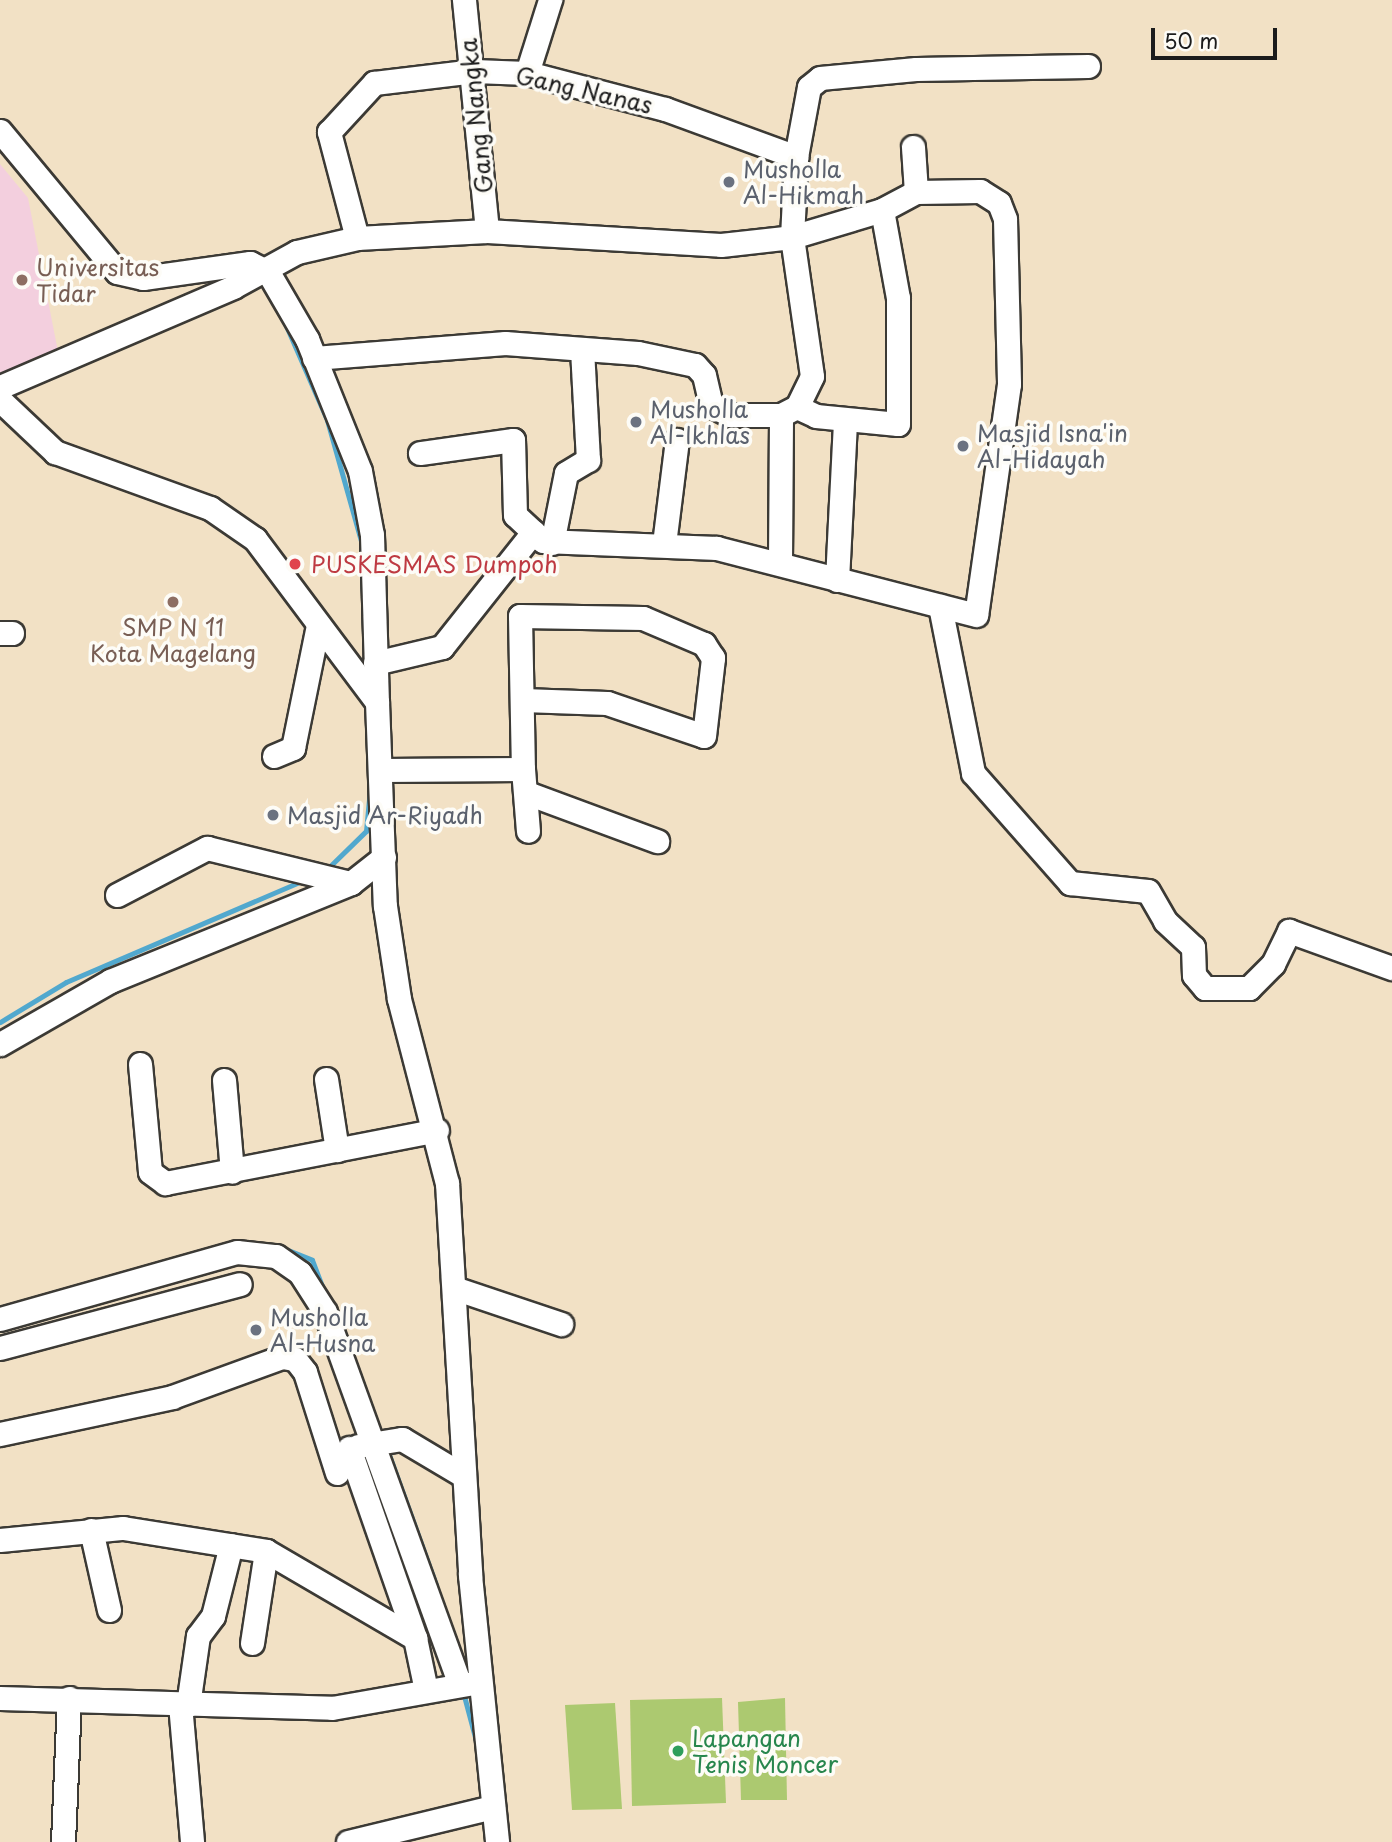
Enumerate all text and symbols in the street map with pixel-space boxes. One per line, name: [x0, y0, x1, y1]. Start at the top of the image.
scale bar: [1154, 14, 1280, 58]
text: 50 m: [1164, 24, 1218, 56]
street label: Gang Nangka: [454, 37, 498, 195]
street label: Gang Nanas: [513, 61, 655, 119]
place label: Musholla Al-Hikmah: [743, 155, 864, 209]
marker: Musholla Al-Hikmah: [721, 174, 737, 190]
place label: Universitas Tidar: [36, 253, 159, 307]
marker: Universitas Tidar: [14, 272, 30, 288]
place label: Musholla Al-Ikhlas: [650, 395, 750, 449]
marker: Musholla Al-Ikhlas: [628, 414, 644, 430]
place label: Masjid Isna'in Al-Hidayah: [977, 419, 1128, 473]
marker: Masjid Isna'in Al-Hidayah: [955, 438, 971, 454]
place label: PUSKESMAS Dumpoh: [311, 550, 557, 578]
marker: PUSKESMAS Dumpoh: [285, 554, 305, 574]
marker: SMP N 11 Kota Magelang: [165, 594, 181, 610]
place label: SMP N 11 Kota Magelang: [90, 613, 256, 667]
place label: Masjid Ar-Riyadh: [287, 801, 482, 829]
marker: Masjid Ar-Riyadh: [265, 807, 281, 823]
place label: Musholla Al-Husna: [270, 1303, 375, 1357]
marker: Musholla Al-Husna: [248, 1322, 264, 1338]
place label: Lapangan Tenis Moncer: [692, 1724, 838, 1778]
marker: Lapangan Tenis Moncer: [670, 1743, 686, 1759]

